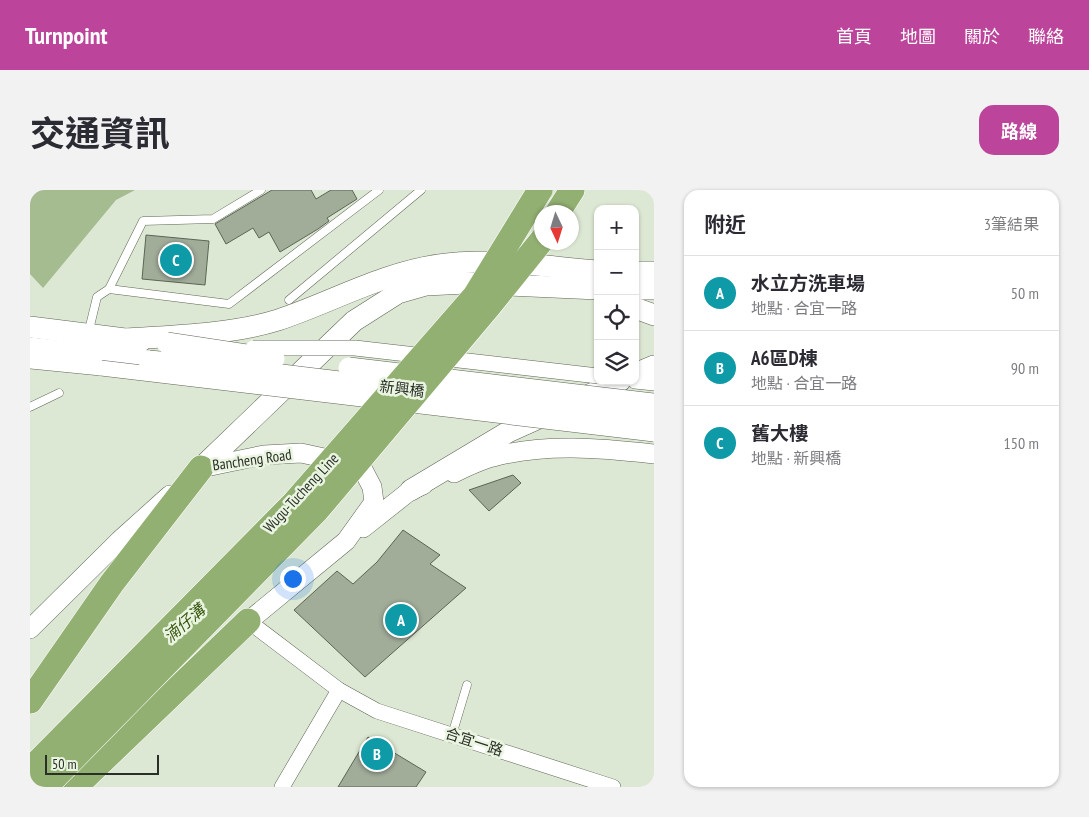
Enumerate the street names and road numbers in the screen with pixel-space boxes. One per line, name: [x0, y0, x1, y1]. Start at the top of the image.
street label: 新興橋: [379, 376, 426, 401]
street label: Bancheng Road: [211, 445, 293, 474]
street label: Wugu-Tucheng Line: [259, 449, 342, 536]
street label: 合宜一路: [443, 723, 506, 760]

